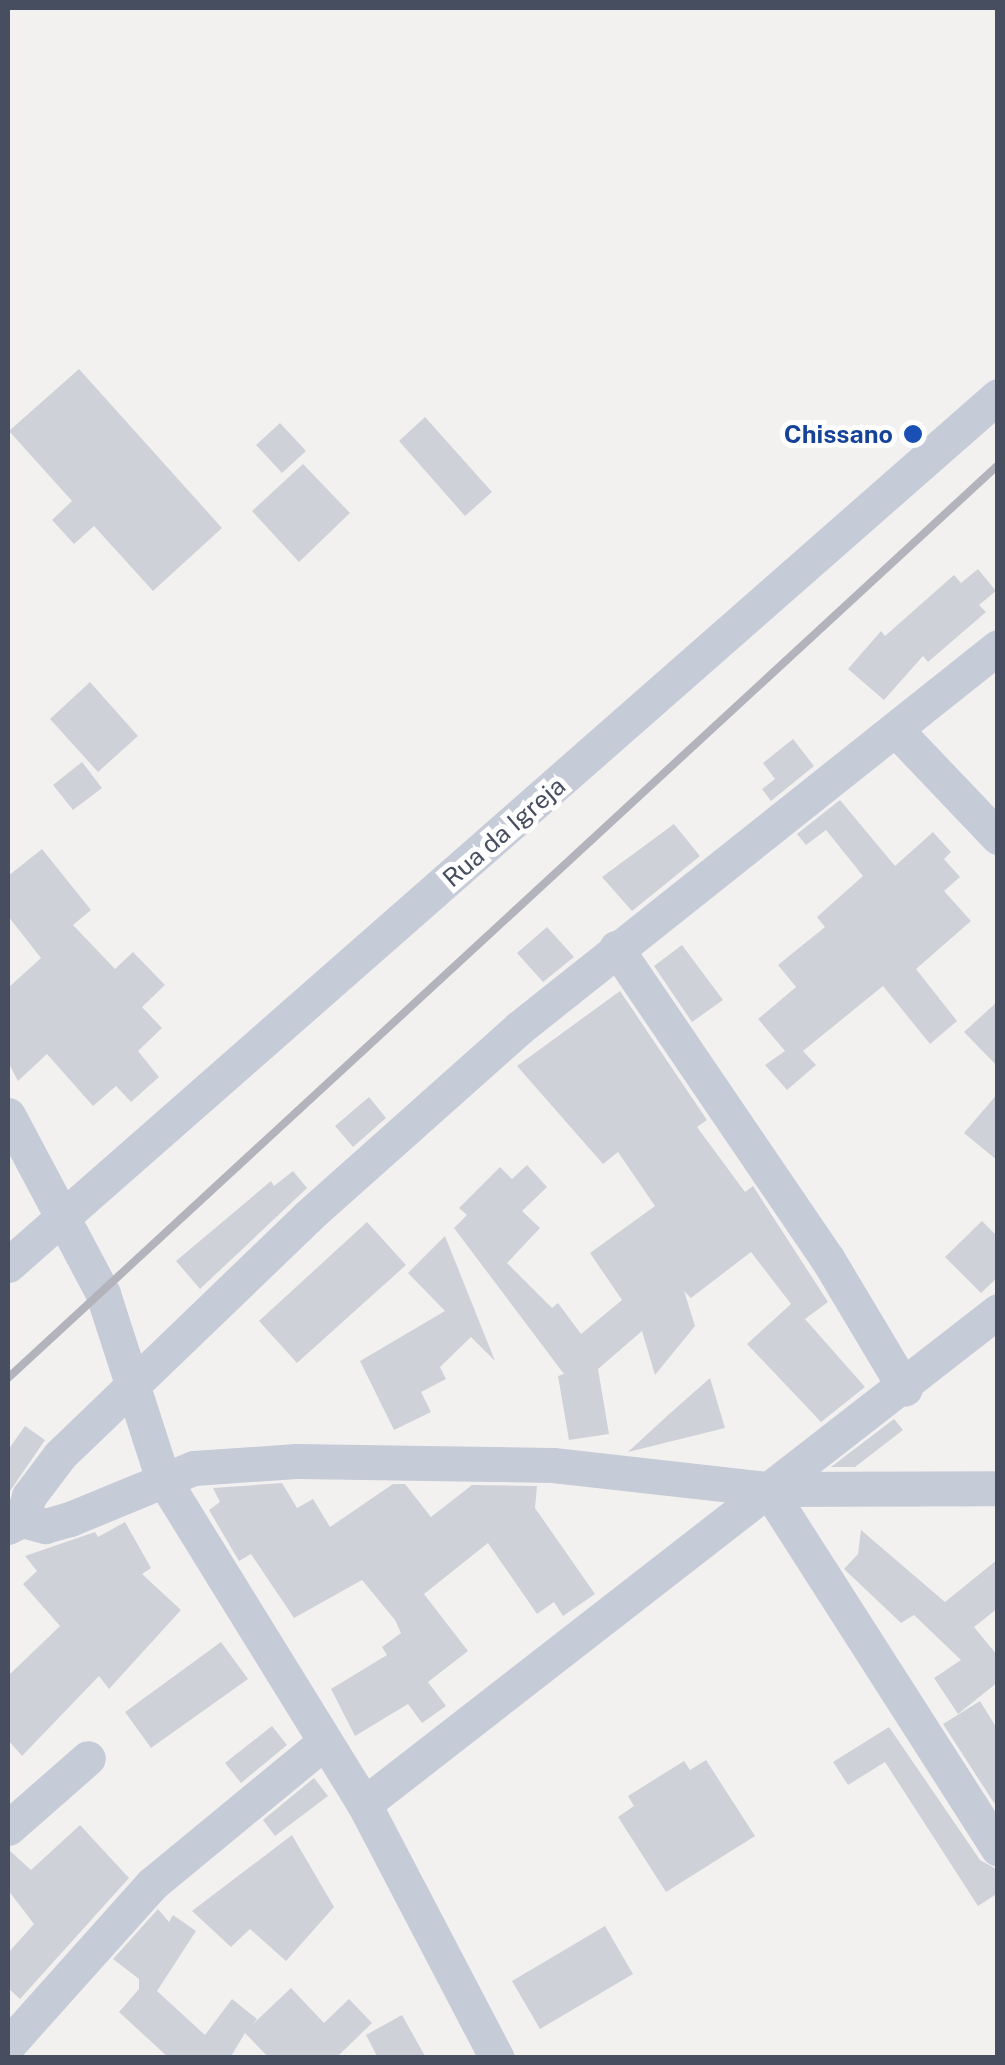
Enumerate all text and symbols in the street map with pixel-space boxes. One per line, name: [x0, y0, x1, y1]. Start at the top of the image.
place label: Chissano: [784, 419, 893, 449]
marker: Chissano: [902, 423, 924, 445]
street label: Rua da Igreja: [437, 771, 571, 893]

